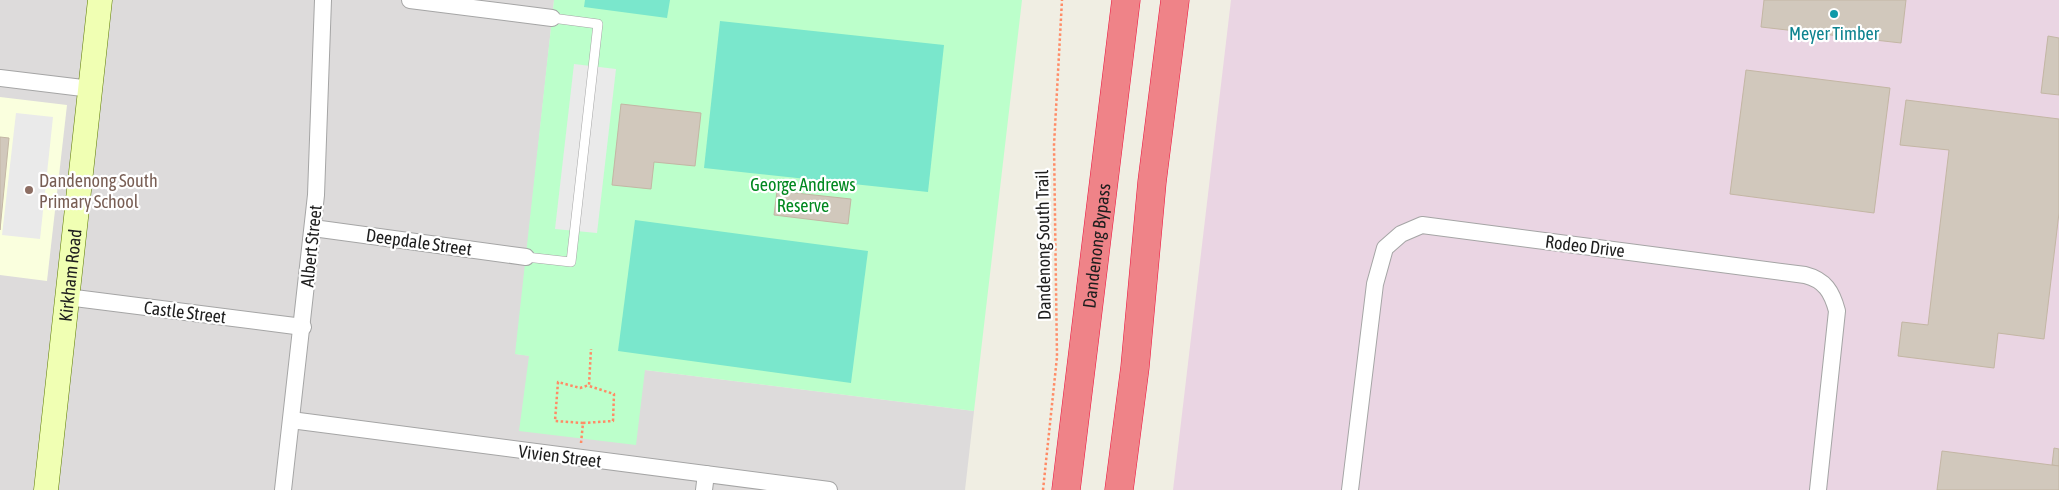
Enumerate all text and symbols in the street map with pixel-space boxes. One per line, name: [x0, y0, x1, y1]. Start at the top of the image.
marker: Meyer Timber: [1828, 8, 1840, 20]
place label: Meyer Timber: [1789, 23, 1880, 44]
place label: Dandenong South Primary School: [39, 170, 158, 212]
street label: Dandenong South Trail: [1031, 170, 1055, 320]
park label: George Andrews Reserve: [750, 174, 856, 216]
street label: Dandenong Bypass: [1078, 182, 1114, 309]
marker: Dandenong South Primary School: [23, 184, 35, 196]
street label: Albert Street: [296, 204, 326, 288]
street label: Deepdale Street: [365, 224, 473, 260]
street label: Kirkham Road: [54, 228, 85, 323]
street label: Rodeo Drive: [1544, 231, 1626, 261]
street label: Castle Street: [143, 297, 227, 327]
street label: Vivien Street: [517, 440, 603, 472]

